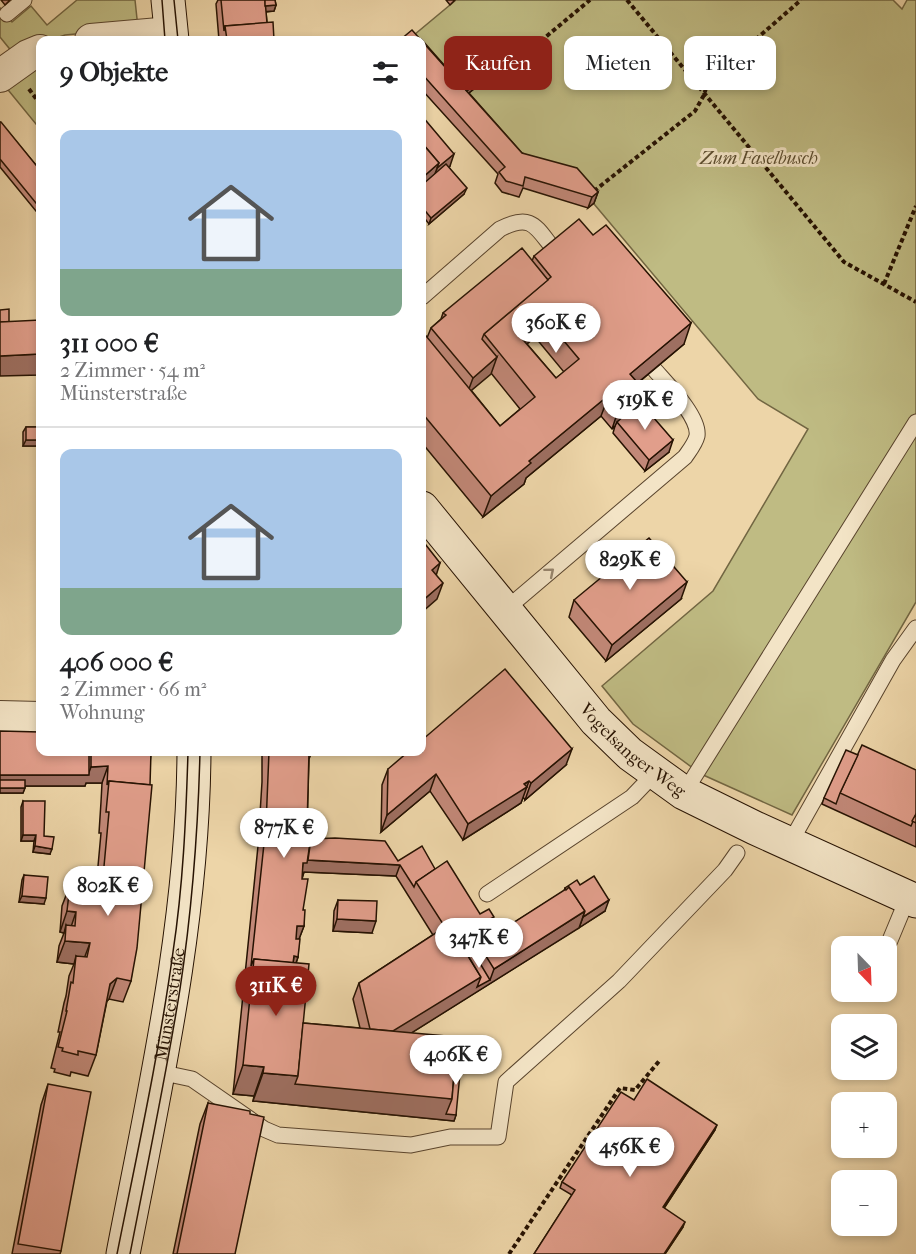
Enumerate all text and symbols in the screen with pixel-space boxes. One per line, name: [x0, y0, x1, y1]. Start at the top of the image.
chip: Kaufen: [444, 36, 552, 90]
chip: Mieten: [564, 36, 672, 90]
chip: Filter: [684, 36, 776, 90]
icon: filters: [369, 56, 402, 89]
text: 9 Objekte: [60, 57, 168, 88]
park label: Zum Faselbusch: [699, 148, 818, 169]
icon: home: [177, 169, 285, 277]
pin: 360K €: [507, 303, 605, 354]
text: 360K €: [526, 311, 586, 334]
text: 311 000 €: [60, 328, 159, 359]
text: 2 Zimmer · 54 m²: [60, 359, 205, 382]
pin: 519K €: [596, 380, 694, 431]
text: Münsterstraße: [60, 382, 187, 405]
text: 519K €: [617, 388, 673, 411]
icon: home: [177, 488, 285, 596]
pin: 829K €: [581, 540, 679, 591]
text: 829K €: [599, 548, 661, 571]
one-way arrow: [543, 568, 554, 579]
text: 406 000 €: [60, 647, 173, 678]
text: 2 Zimmer · 66 m²: [60, 678, 206, 701]
street label: Vogelsanger Weg: [575, 698, 690, 802]
text: Wohnung: [60, 701, 145, 724]
pin: 877K €: [235, 808, 333, 859]
text: 877K €: [254, 816, 314, 839]
pin: 802K €: [59, 866, 157, 917]
text: 802K €: [77, 874, 139, 897]
pin: 347K €: [430, 918, 528, 969]
text: 347K €: [449, 926, 509, 949]
north arrow: [831, 936, 897, 1002]
map controls: [831, 936, 897, 1236]
street label: Münsterstraße: [150, 946, 189, 1063]
pin: 311K €: [227, 966, 325, 1017]
text: 311K €: [249, 974, 303, 997]
button: layers: [831, 1014, 897, 1080]
pin: 406K €: [407, 1035, 505, 1086]
text: 406K €: [424, 1043, 488, 1066]
button: +: [831, 1092, 897, 1158]
pin: 456K €: [581, 1127, 679, 1178]
text: 456K €: [599, 1135, 661, 1158]
button: −: [831, 1170, 897, 1236]

